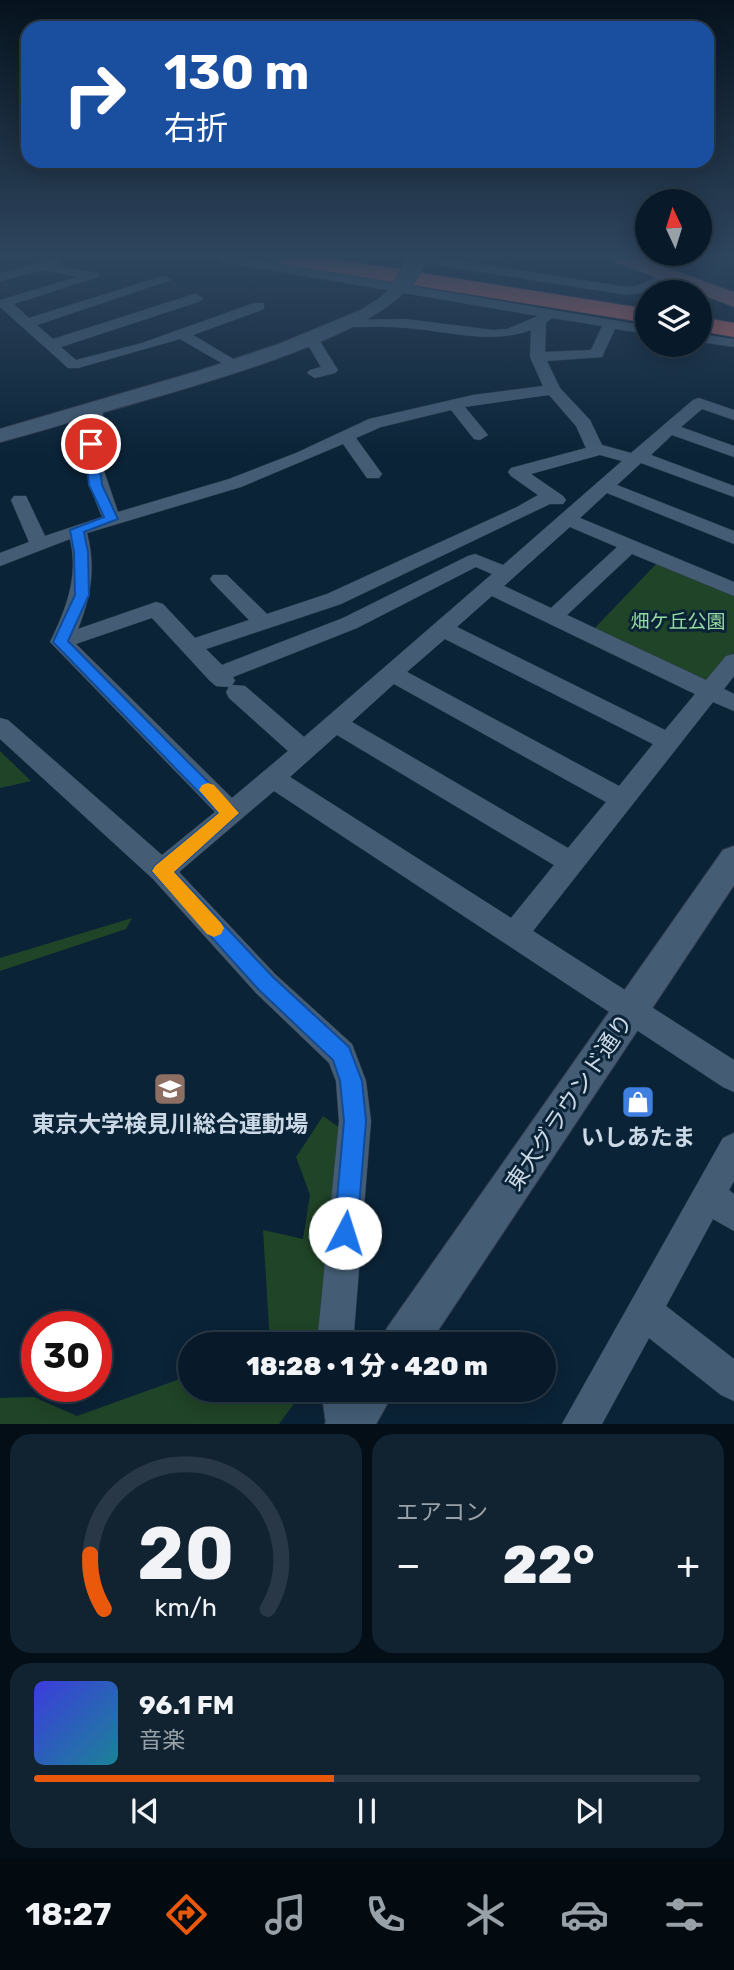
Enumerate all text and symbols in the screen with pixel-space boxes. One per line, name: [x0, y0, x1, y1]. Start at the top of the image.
text: 130 m: [164, 43, 309, 101]
icon: right: [49, 49, 140, 140]
text: 右折: [164, 109, 228, 147]
north arrow: [635, 189, 712, 266]
map controls: [635, 189, 712, 357]
button: layers: [635, 280, 712, 357]
pin: [61, 414, 121, 474]
icon: arrive: [72, 425, 110, 463]
park label: 畑ケ丘公園: [630, 610, 726, 633]
street label: 東大グラウンド通り: [500, 1008, 638, 1196]
school or university icon: 東京大学検見川総合運動場: [151, 1070, 189, 1108]
shop icon: いしあたま: [619, 1083, 657, 1121]
place label: 東京大学検見川総合運動場: [32, 1110, 308, 1138]
place label: いしあたま: [581, 1123, 695, 1151]
position arrow: [308, 1196, 382, 1270]
speed limit sign: 30: [21, 1311, 112, 1402]
text: 18:28 · 1 分 · 420 m: [246, 1351, 488, 1382]
text: エアコン: [396, 1498, 488, 1526]
text: 20: [138, 1512, 234, 1598]
text: 22°: [502, 1534, 595, 1596]
text: −: [396, 1542, 421, 1588]
text: +: [676, 1542, 700, 1588]
text: km/h: [155, 1593, 217, 1622]
text: 96.1 FM: [139, 1690, 234, 1721]
text: 音楽: [139, 1726, 185, 1754]
icon: previous: [126, 1792, 164, 1830]
icon: pause: [348, 1792, 386, 1830]
icon: next: [570, 1792, 608, 1830]
icon: directions: [162, 1890, 211, 1939]
icon: music: [261, 1890, 310, 1939]
icon: phone: [361, 1890, 410, 1939]
icon: climate: [461, 1890, 510, 1939]
icon: car: [560, 1890, 609, 1939]
icon: filters: [660, 1890, 709, 1939]
text: 18:27: [25, 1895, 111, 1933]

